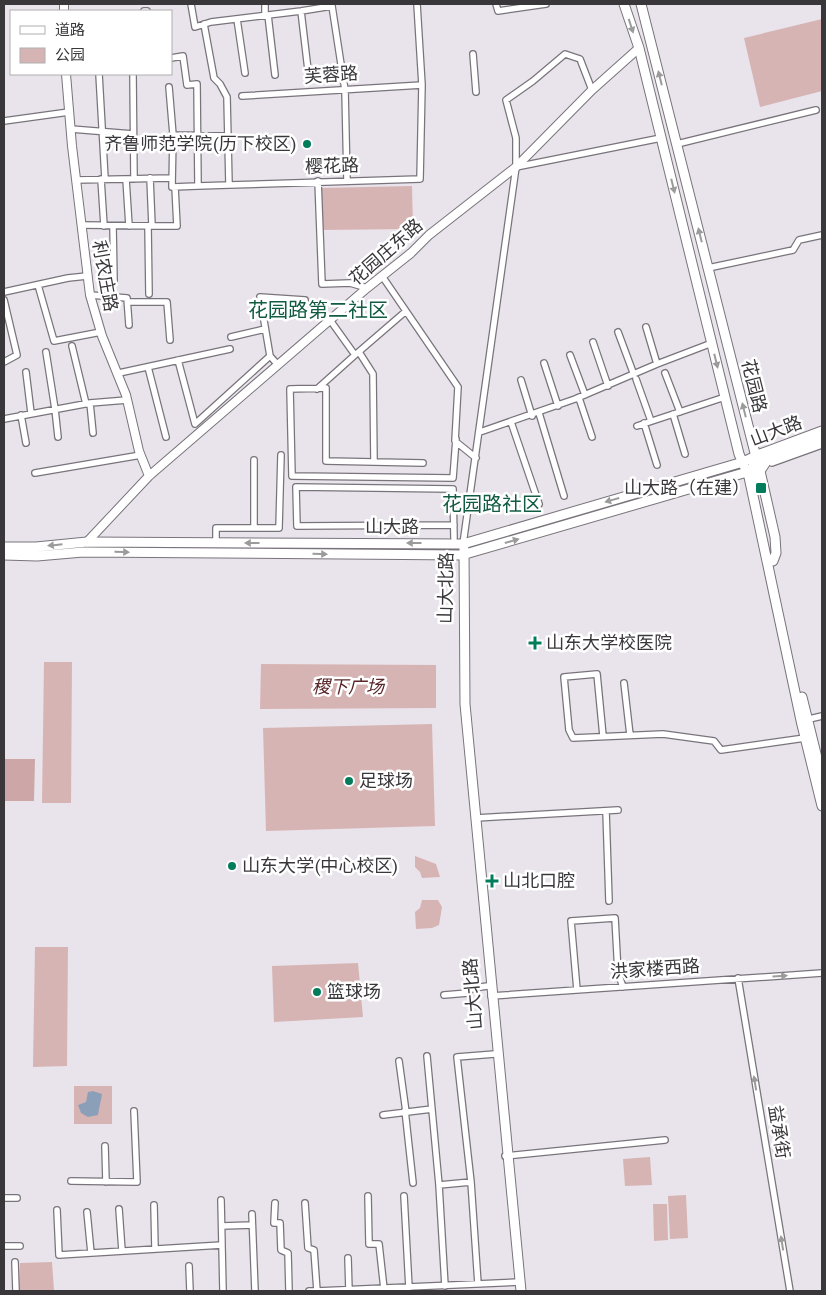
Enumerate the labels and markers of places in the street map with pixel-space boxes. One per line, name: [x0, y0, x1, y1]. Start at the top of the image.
place label: 齐鲁师范学院(历下校区): [104, 134, 297, 155]
marker: 齐鲁师范学院(历下校区): [301, 138, 313, 150]
place label: 山大路（在建）: [624, 478, 750, 498]
marker: 山大路（在建）: [754, 481, 768, 495]
place label: 山东大学校医院: [546, 633, 672, 653]
marker: 山东大学校医院: [528, 636, 542, 650]
place label: 足球场: [359, 771, 413, 791]
marker: 足球场: [343, 775, 355, 787]
place label: 山东大学(中心校区): [242, 856, 399, 877]
marker: 山东大学(中心校区): [226, 860, 238, 872]
place label: 山北口腔: [503, 871, 575, 891]
marker: 山北口腔: [485, 874, 499, 888]
place label: 篮球场: [327, 982, 381, 1002]
marker: 篮球场: [311, 986, 323, 998]

